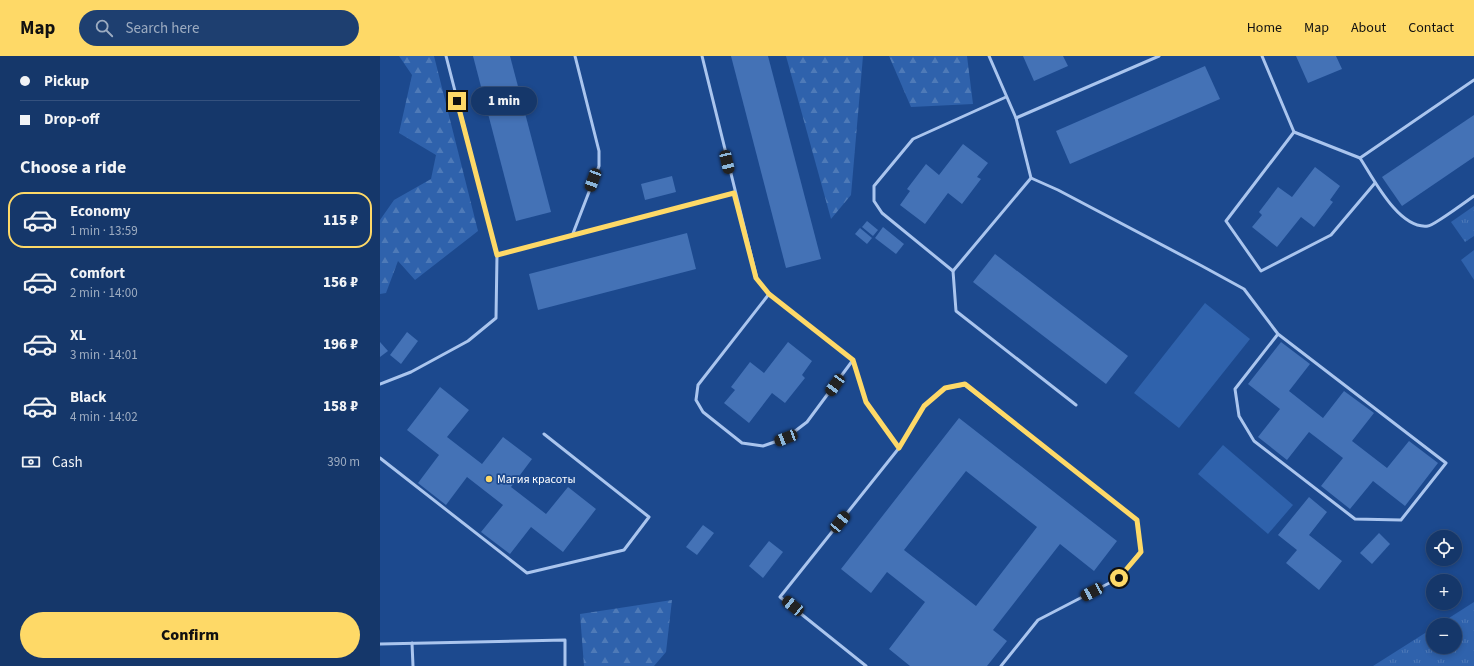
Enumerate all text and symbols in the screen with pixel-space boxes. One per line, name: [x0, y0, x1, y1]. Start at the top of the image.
search box: [79, 10, 359, 46]
text: Map: [20, 15, 55, 42]
icon: search: [93, 17, 115, 39]
text: Search here: [125, 18, 199, 39]
text: Home: [1247, 18, 1282, 38]
text: Map: [1304, 18, 1329, 38]
text: About: [1351, 18, 1386, 38]
text: Contact: [1408, 18, 1454, 38]
text: Pickup: [44, 71, 89, 92]
callout: 1 min: [471, 87, 537, 115]
route end: [448, 92, 466, 110]
text: 1 min: [488, 92, 520, 110]
text: Drop-off: [44, 109, 99, 130]
car: [718, 149, 736, 175]
text: Choose a ride: [20, 155, 126, 180]
car: [583, 167, 603, 193]
text: Economy: [70, 201, 131, 222]
icon: car: [22, 202, 58, 238]
text: 115 ₽: [323, 210, 358, 231]
text: 1 min · 13:59: [70, 222, 138, 240]
text: Comfort: [70, 263, 125, 284]
icon: car: [22, 264, 58, 300]
text: 156 ₽: [323, 272, 358, 293]
text: 2 min · 14:00: [70, 284, 138, 302]
text: XL: [70, 325, 86, 346]
icon: car: [22, 326, 58, 362]
text: 196 ₽: [323, 334, 358, 355]
text: 3 min · 14:01: [70, 346, 138, 364]
car: [823, 372, 847, 398]
text: Black: [70, 387, 107, 408]
icon: car: [22, 388, 58, 424]
text: 158 ₽: [323, 396, 358, 417]
text: 4 min · 14:02: [70, 408, 138, 426]
car: [773, 428, 799, 448]
icon: cash: [20, 451, 42, 473]
text: Cash: [52, 452, 83, 473]
text: 390 m: [327, 453, 360, 471]
place label: Магия красоты: [497, 471, 576, 488]
marker: Магия красоты: [484, 474, 494, 484]
car: [828, 509, 852, 535]
map controls: [1426, 530, 1462, 654]
button: locate: [1426, 530, 1462, 566]
route start: [1110, 569, 1128, 587]
button: +: [1426, 574, 1462, 610]
car: [1079, 581, 1105, 603]
car: [780, 594, 806, 618]
button: Confirm: [20, 612, 360, 658]
button: −: [1426, 618, 1462, 654]

